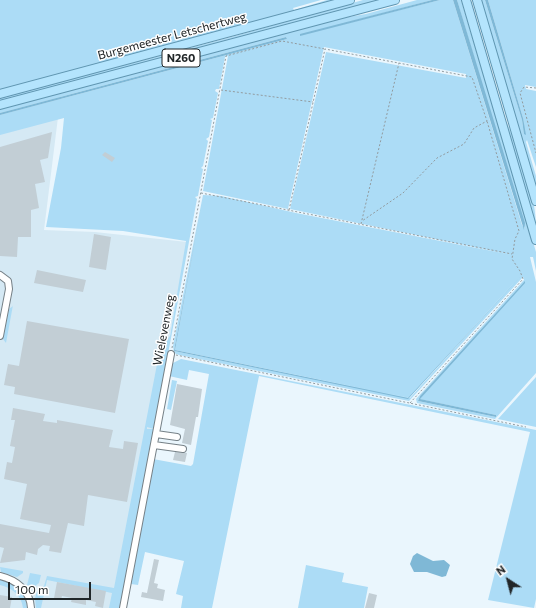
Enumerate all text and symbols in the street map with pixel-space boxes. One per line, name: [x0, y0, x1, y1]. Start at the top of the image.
street label: Burgemeester Letschertweg: [96, 9, 248, 63]
road number: N260: [162, 49, 200, 67]
street label: Wielevenweg: [150, 293, 178, 367]
north arrow: [488, 560, 528, 600]
text: N: [493, 562, 508, 578]
scale bar: [10, 574, 93, 600]
text: 100 m: [15, 582, 49, 596]

